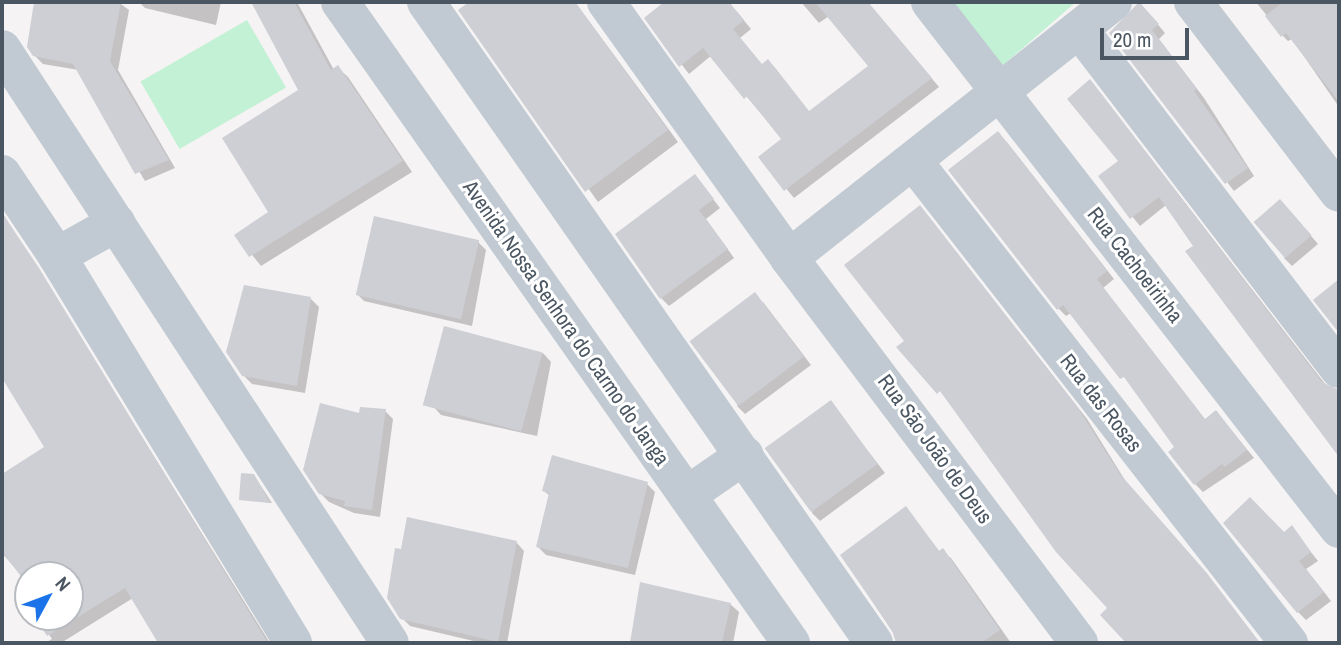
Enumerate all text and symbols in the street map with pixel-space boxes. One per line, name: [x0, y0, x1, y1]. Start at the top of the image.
scale bar: [1103, 14, 1192, 58]
text: 20 m: [1113, 25, 1151, 54]
street label: Avenida Nossa Senhora do Carmo do Janga: [457, 176, 675, 470]
street label: Rua Cachoeirinha: [1082, 202, 1188, 328]
street label: Rua das Rosas: [1055, 349, 1147, 457]
street label: Rua São João de Deus: [872, 370, 998, 528]
north arrow: [14, 561, 84, 631]
text: N: [50, 571, 77, 596]

